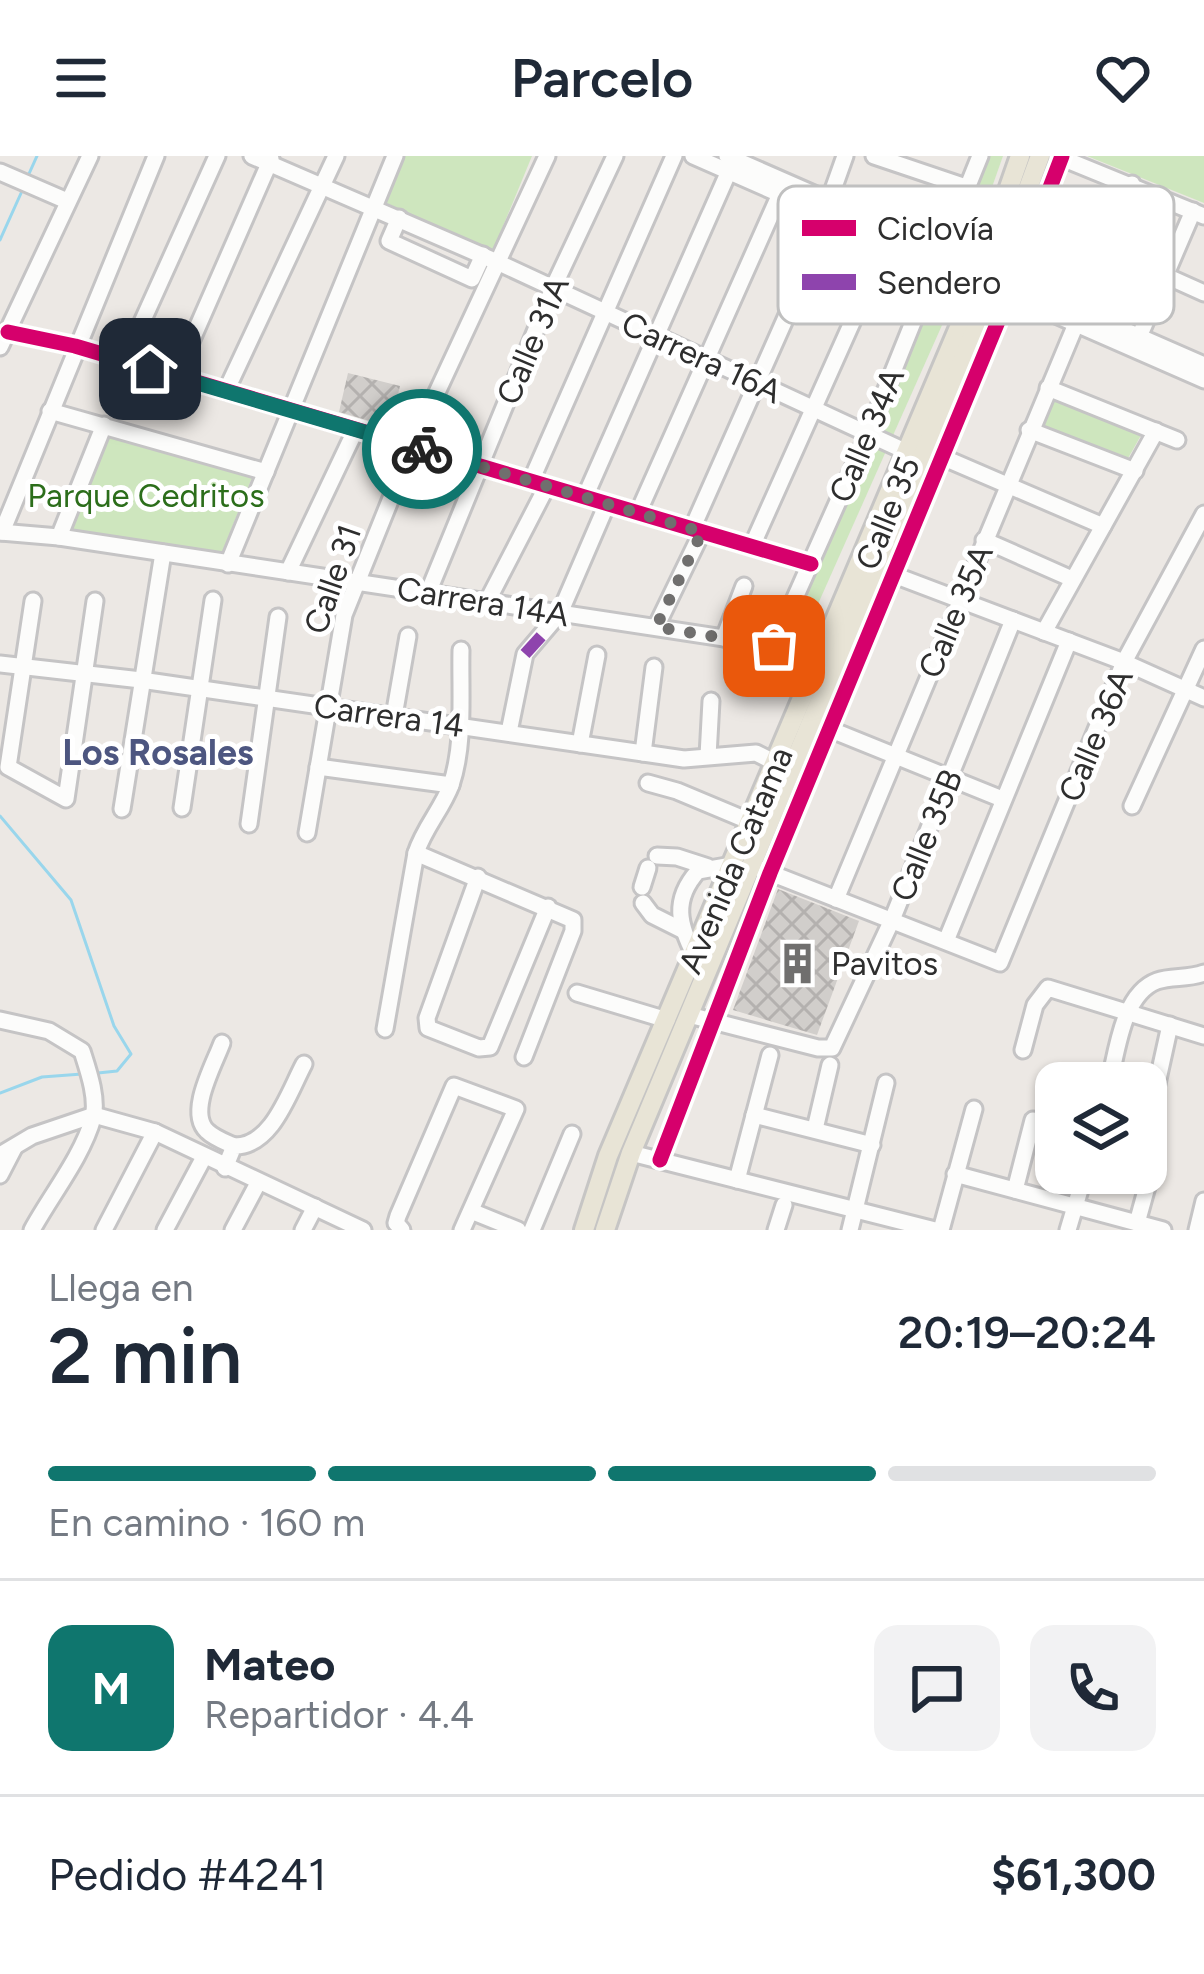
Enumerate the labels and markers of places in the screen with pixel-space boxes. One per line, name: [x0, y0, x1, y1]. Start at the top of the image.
pin: [99, 318, 201, 420]
pin: [723, 595, 825, 697]
building icon: Pavitos: [774, 940, 820, 986]
place label: Pavitos: [831, 944, 938, 983]

